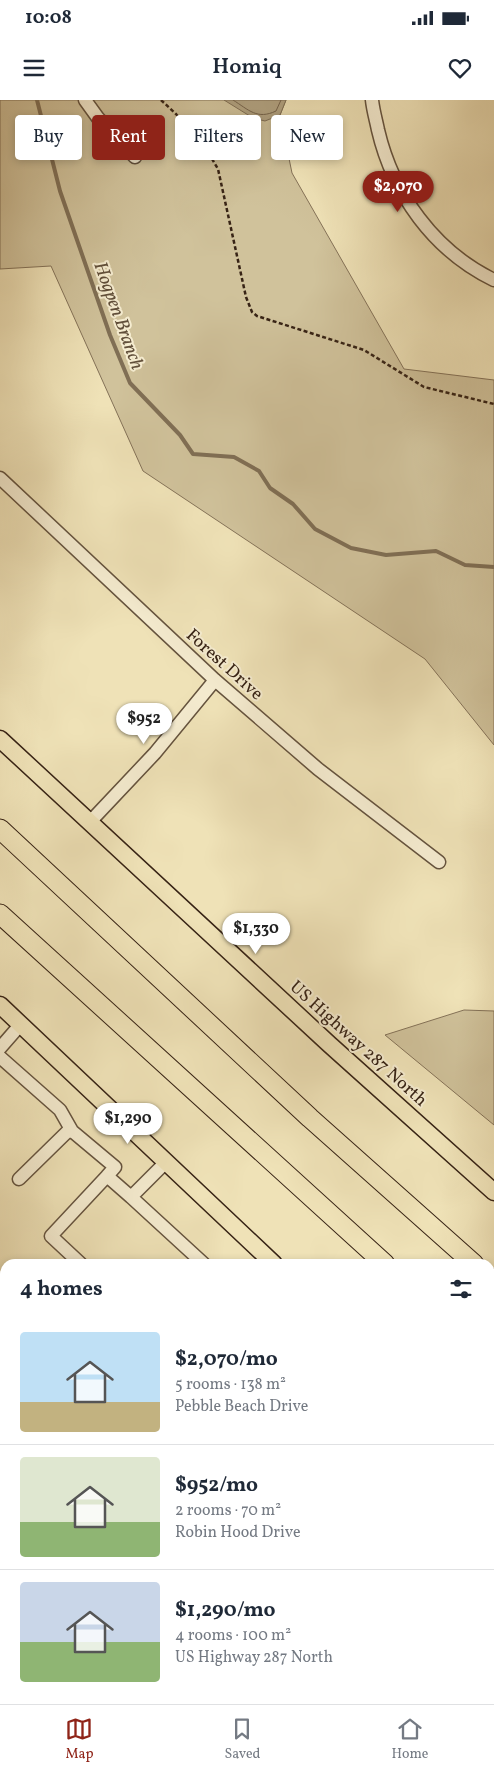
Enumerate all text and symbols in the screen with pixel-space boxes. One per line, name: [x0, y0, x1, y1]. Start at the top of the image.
text: 10:08: [25, 5, 72, 31]
text: Homiq: [212, 52, 282, 83]
icon: menu: [20, 54, 48, 82]
icon: heart: [446, 54, 474, 82]
chip: Buy: [15, 115, 82, 160]
chip: Rent: [92, 115, 165, 160]
chip: Filters: [175, 115, 261, 160]
chip: New: [271, 115, 343, 160]
pin: $2,070: [357, 170, 439, 213]
text: $2,070: [374, 176, 422, 198]
water label: Hogpen Branch: [87, 258, 150, 373]
street label: Forest Drive: [180, 624, 268, 707]
pin: $952: [114, 702, 174, 745]
text: $952: [127, 708, 161, 730]
pin: $1,330: [215, 912, 297, 955]
text: $1,330: [233, 918, 279, 940]
street label: US Highway 287 North: [284, 975, 433, 1113]
pin: $1,290: [87, 1102, 169, 1145]
text: $1,290: [104, 1108, 152, 1130]
text: 4 homes: [20, 1275, 103, 1304]
icon: filters: [447, 1275, 475, 1303]
text: $2,070/mo: [175, 1345, 278, 1374]
icon: home: [60, 1352, 120, 1412]
text: 5 rooms · 138 m²: [175, 1374, 286, 1396]
text: Pebble Beach Drive: [175, 1396, 308, 1418]
text: $952/mo: [175, 1471, 258, 1500]
icon: home: [60, 1477, 120, 1537]
text: 2 rooms · 70 m²: [175, 1500, 281, 1522]
text: Robin Hood Drive: [175, 1522, 301, 1544]
text: $1,290/mo: [175, 1596, 276, 1625]
icon: home: [60, 1602, 120, 1662]
text: 4 rooms · 100 m²: [175, 1625, 291, 1647]
text: US Highway 287 North: [175, 1647, 333, 1669]
tab: Map: [65, 1715, 94, 1764]
tab: Saved: [224, 1715, 261, 1764]
tab: Home: [391, 1715, 429, 1764]

